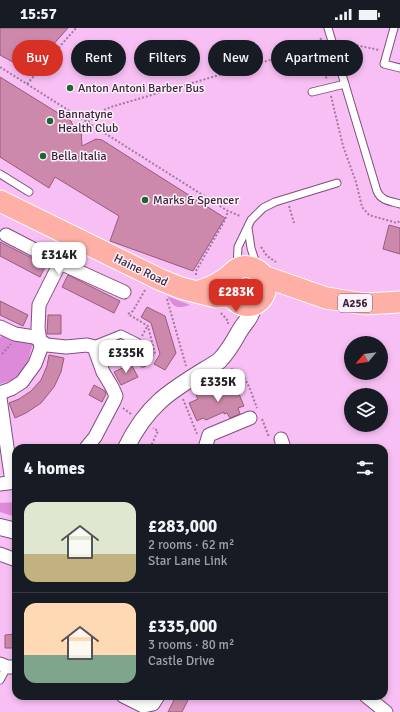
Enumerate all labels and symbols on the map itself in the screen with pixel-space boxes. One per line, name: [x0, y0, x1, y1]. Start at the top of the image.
place label: Anton Antoni Barber Bus: [78, 81, 204, 96]
marker: Anton Antoni Barber Bus: [65, 83, 75, 93]
place label: Bannatyne Health Club: [58, 107, 118, 136]
marker: Bannatyne Health Club: [45, 116, 55, 126]
place label: Bella Italia: [51, 149, 107, 164]
marker: Bella Italia: [38, 151, 48, 161]
place label: Marks & Spencer: [153, 193, 239, 208]
marker: Marks & Spencer: [140, 195, 150, 205]
pin: £314K: [31, 242, 87, 276]
street label: Haine Road: [111, 251, 170, 290]
pin: £283K: [208, 279, 264, 313]
road number: A256: [338, 294, 372, 312]
north arrow: [344, 336, 388, 380]
pin: £335K: [98, 340, 154, 374]
pin: £335K: [190, 369, 246, 403]

